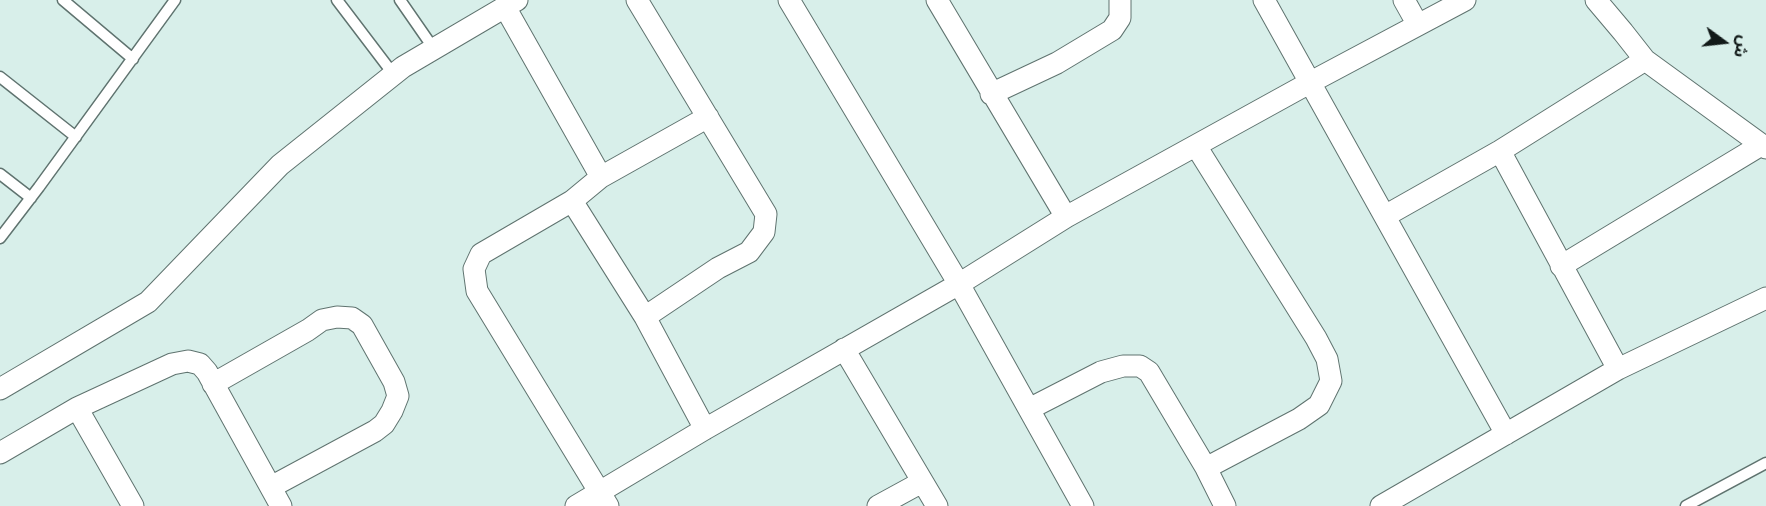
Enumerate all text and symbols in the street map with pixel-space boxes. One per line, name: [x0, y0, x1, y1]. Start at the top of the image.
north arrow: [1694, 12, 1754, 72]
text: ش: [1728, 33, 1756, 60]

